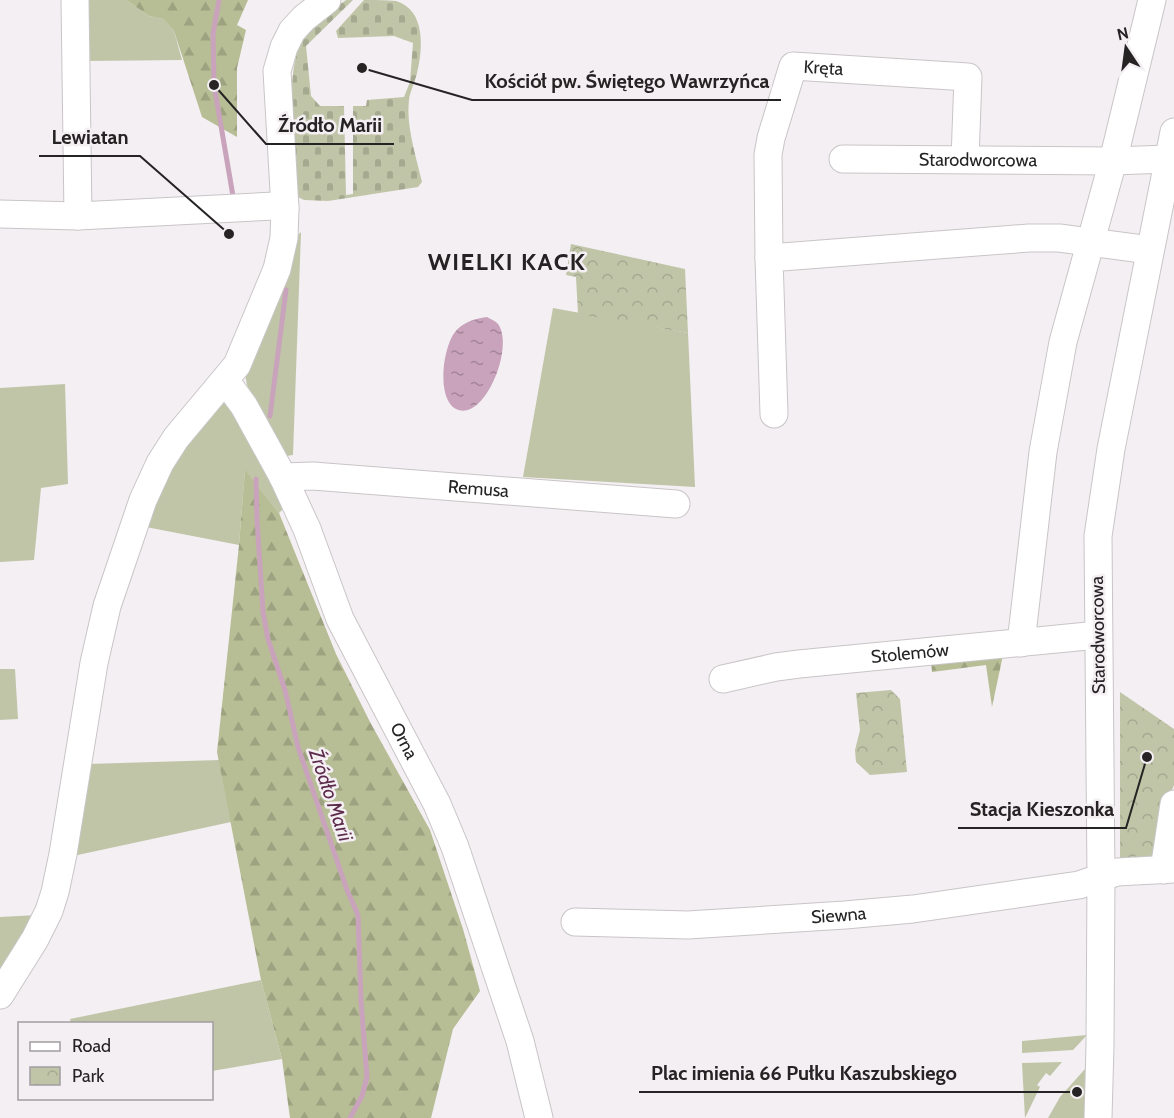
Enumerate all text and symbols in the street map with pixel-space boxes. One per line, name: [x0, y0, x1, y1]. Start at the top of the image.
north arrow: [1096, 18, 1156, 78]
text: N: [1115, 23, 1130, 44]
street label: Kręta: [803, 56, 844, 80]
callout: Kościół pw. Świętego Wawrzyńca: [472, 62, 781, 100]
text: Kościół pw. Świętego Wawrzyńca: [485, 69, 769, 93]
callout: Źródło Marii: [266, 106, 394, 144]
text: Źródło Marii: [278, 113, 382, 137]
callout: Lewiatan: [39, 118, 140, 156]
text: Lewiatan: [51, 125, 129, 149]
street label: Starodworcowa: [919, 149, 1038, 171]
district label: WIELKI KACK: [428, 247, 586, 276]
street label: Remusa: [447, 475, 510, 502]
street label: Starodworcowa: [1086, 575, 1110, 694]
street label: Stolemów: [870, 639, 950, 668]
street label: Orna: [385, 719, 423, 763]
water label: Źródło Marii: [304, 745, 358, 845]
callout: Stacja Kieszonka: [958, 790, 1126, 828]
text: Stacja Kieszonka: [970, 797, 1114, 821]
street label: Siewna: [810, 902, 867, 928]
legend: [18, 1022, 213, 1100]
text: Road: [72, 1035, 111, 1057]
callout: Plac imienia 66 Pułku Kaszubskiego: [639, 1054, 969, 1092]
text: Plac imienia 66 Pułku Kaszubskiego: [651, 1061, 957, 1085]
text: Park: [72, 1065, 105, 1087]

